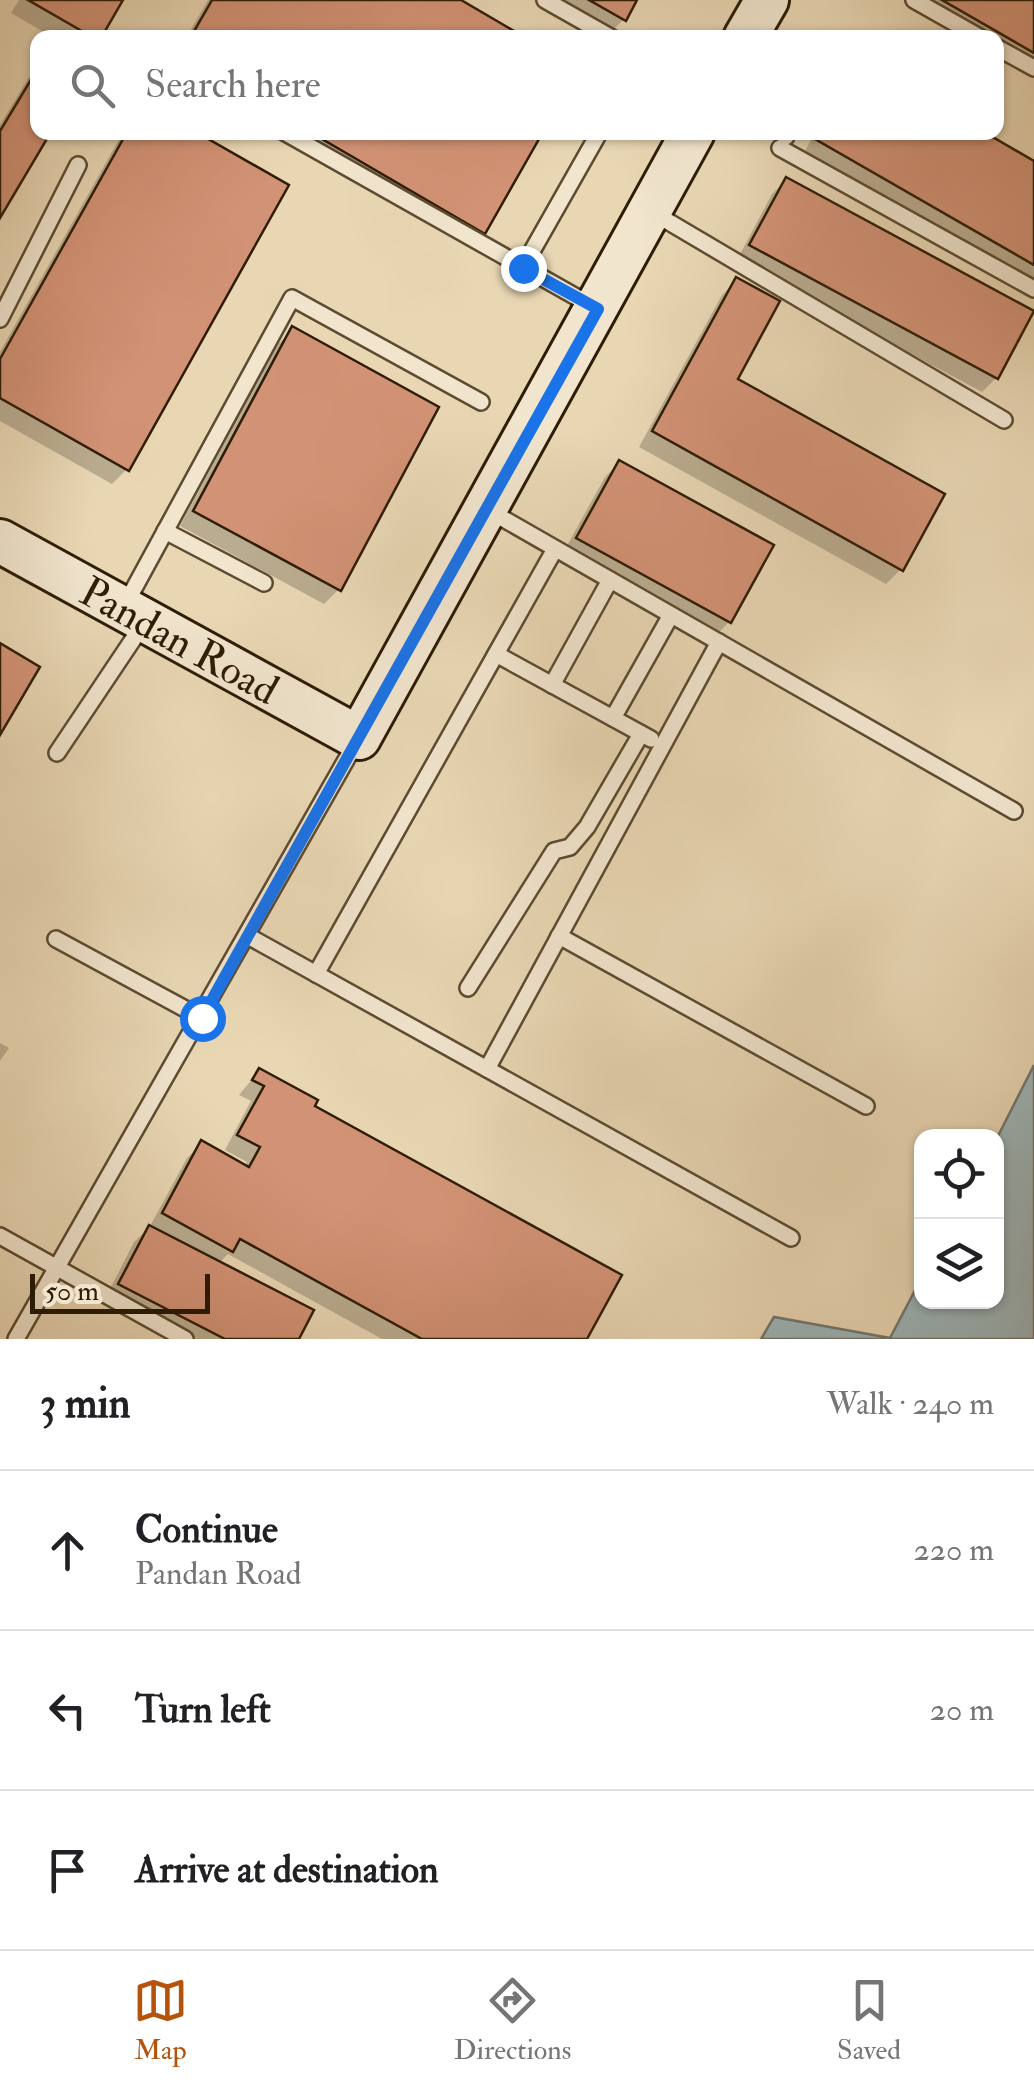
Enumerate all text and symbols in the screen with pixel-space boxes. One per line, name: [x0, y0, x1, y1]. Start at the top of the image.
search box: [30, 30, 1004, 140]
icon: search: [65, 58, 120, 113]
text: Search here: [145, 61, 321, 109]
route end: [501, 246, 547, 292]
street label: Pandan Road: [70, 566, 287, 717]
route start: [180, 996, 226, 1042]
map controls: [914, 1129, 1004, 1309]
button: locate: [914, 1129, 1004, 1219]
button: layers: [914, 1219, 1004, 1309]
scale bar: [30, 1269, 210, 1314]
text: 50 m: [45, 1274, 99, 1309]
text: 3 min: [40, 1378, 130, 1430]
text: Walk · 240 m: [826, 1384, 994, 1424]
text: Continue: [135, 1506, 278, 1554]
icon: ahead: [40, 1523, 95, 1578]
text: 220 m: [914, 1530, 994, 1570]
text: Pandan Road: [135, 1554, 302, 1594]
icon: left: [40, 1683, 95, 1738]
text: Turn left: [135, 1686, 271, 1734]
text: 20 m: [930, 1690, 994, 1730]
icon: arrive: [40, 1843, 95, 1898]
text: Arrive at destination: [135, 1846, 439, 1894]
tab: Map: [133, 1973, 188, 2068]
tab: Directions: [454, 1973, 571, 2068]
tab: Saved: [837, 1973, 901, 2068]

